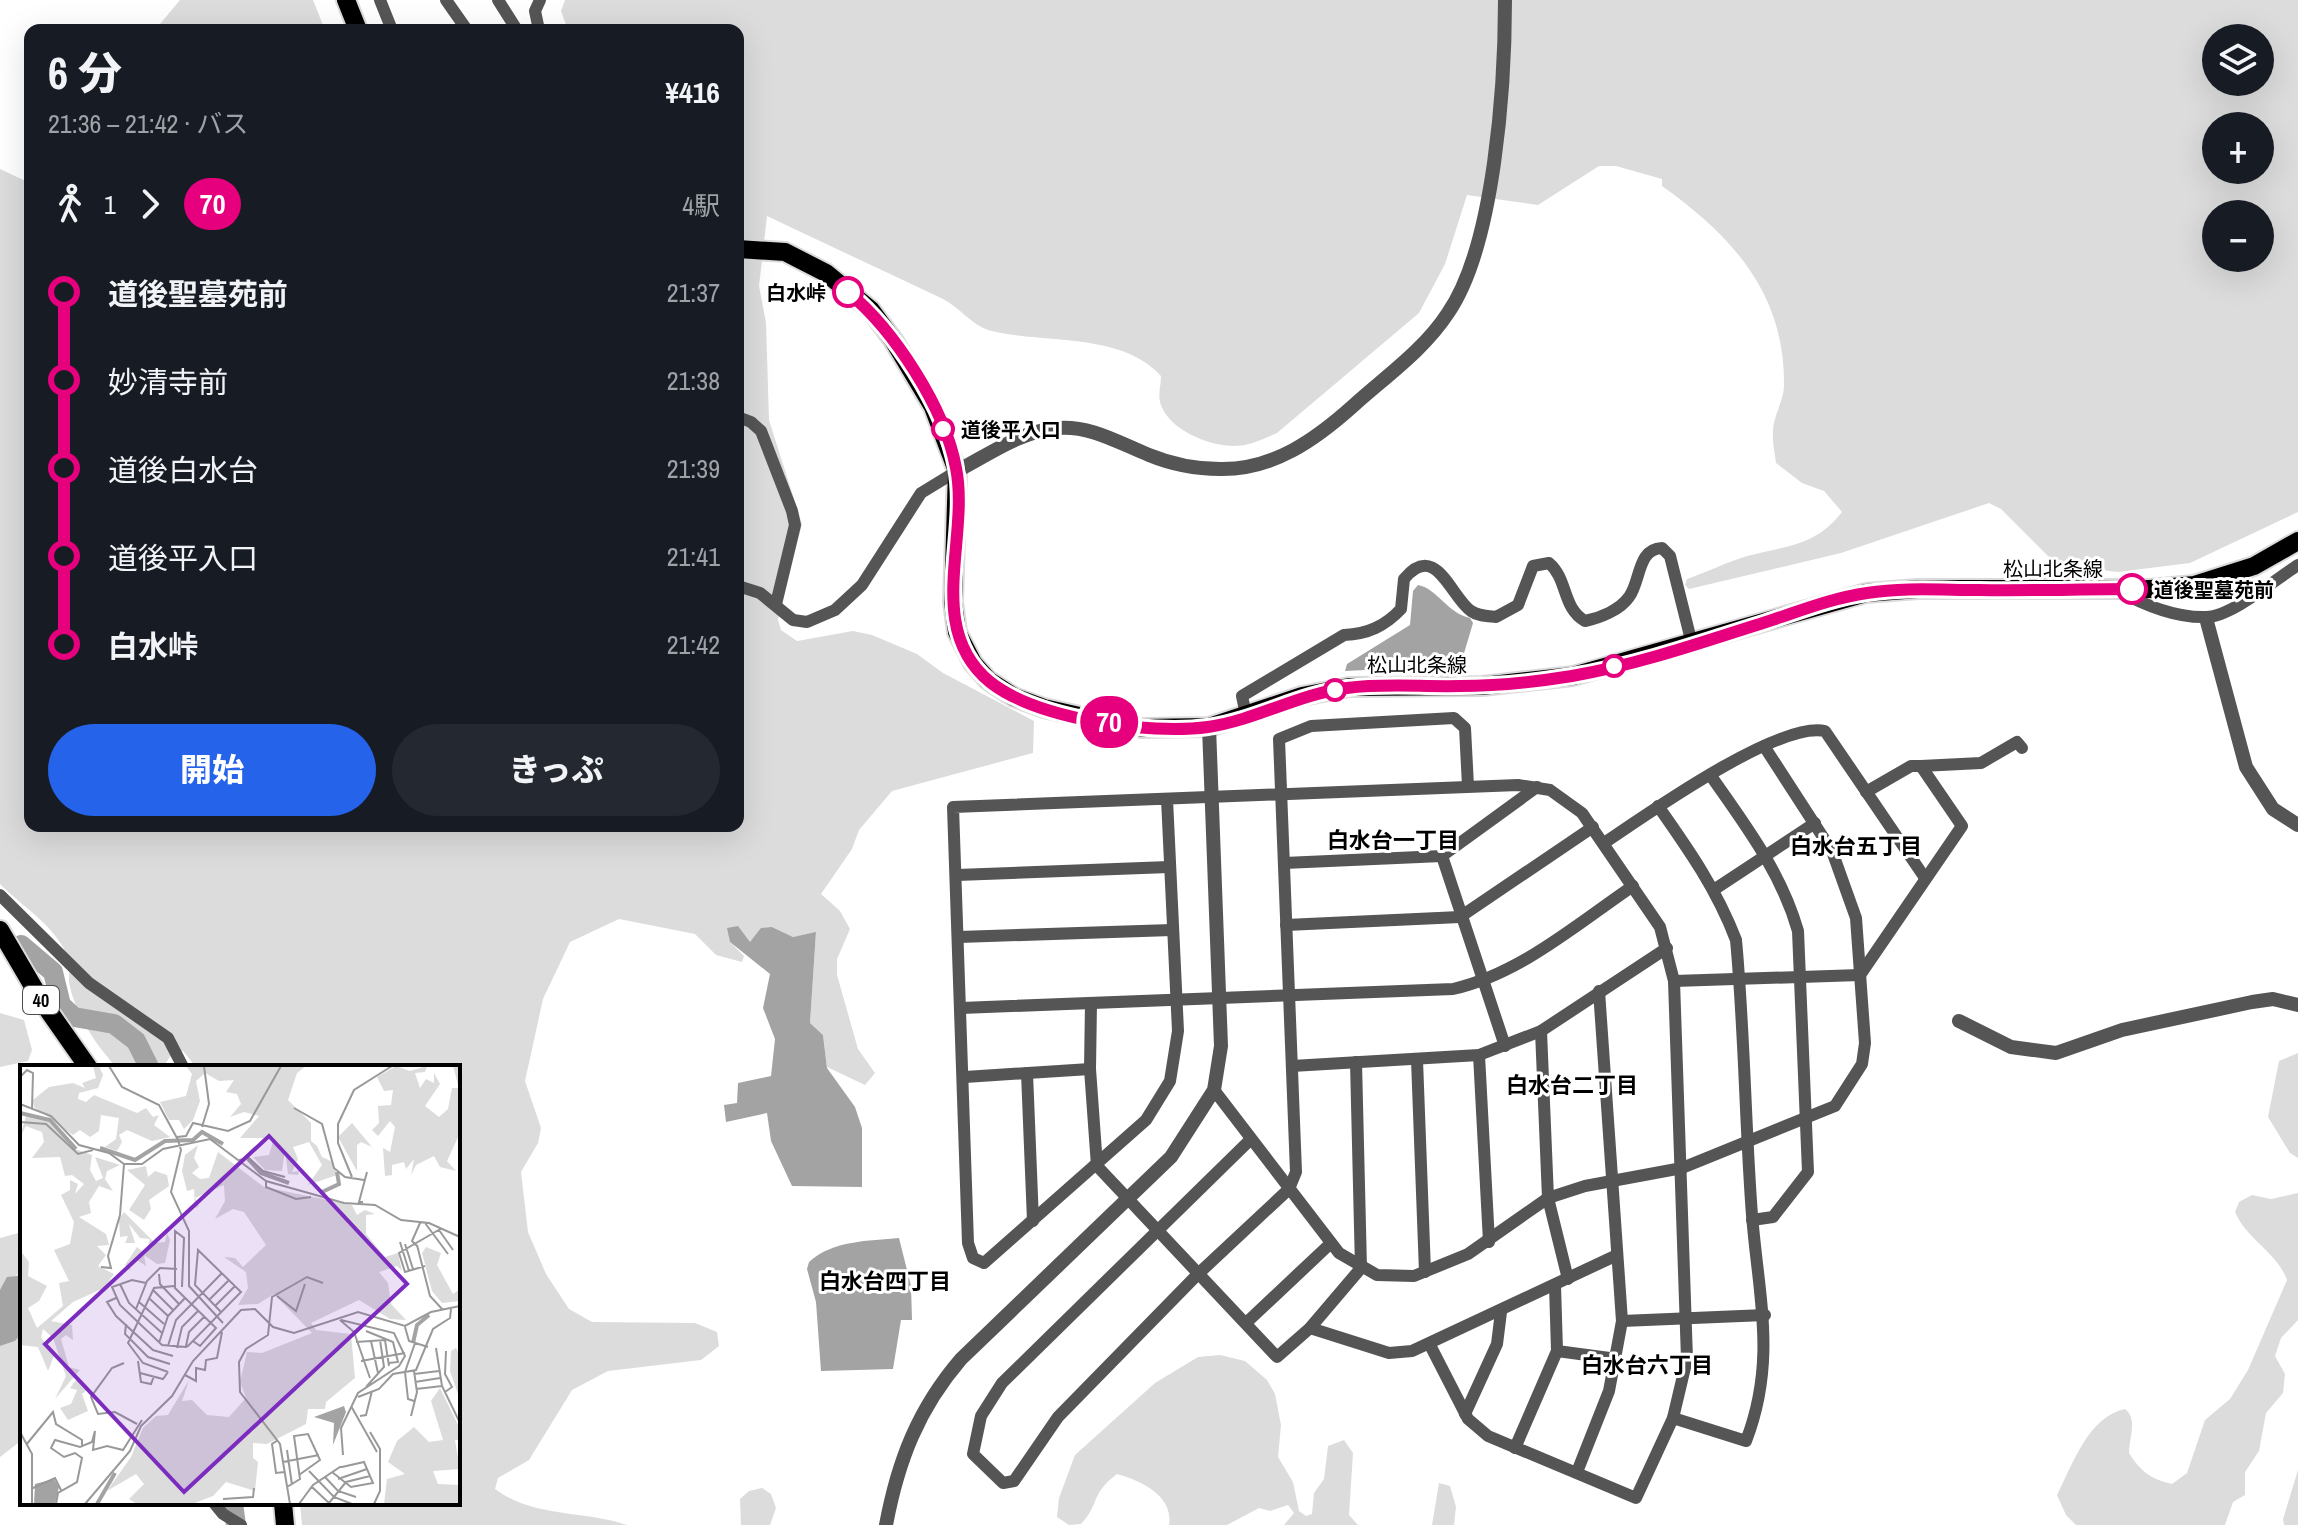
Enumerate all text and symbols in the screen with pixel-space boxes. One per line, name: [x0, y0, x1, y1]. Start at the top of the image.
map controls: [2202, 24, 2274, 272]
button: layers: [2202, 24, 2274, 96]
text: 6 分: [48, 43, 122, 103]
text: ¥416: [665, 72, 720, 112]
text: 21:36 – 21:42 · バス: [48, 106, 248, 141]
button: +: [2202, 112, 2274, 184]
icon: walk: [48, 182, 92, 226]
icon: forward: [128, 182, 172, 226]
text: 70: [200, 185, 225, 223]
text: 1: [104, 187, 116, 222]
text: 4駅: [682, 188, 720, 223]
button: −: [2202, 200, 2274, 272]
text: 道後聖墓苑前: [108, 274, 288, 314]
text: 21:37: [667, 275, 720, 310]
marker: 白水峠: [833, 277, 863, 307]
place label: 白水峠: [766, 279, 826, 306]
text: 妙清寺前: [108, 362, 228, 402]
text: 21:38: [667, 363, 720, 398]
place label: 道後平入口: [961, 416, 1061, 443]
marker: 道後平入口: [932, 418, 954, 440]
text: 道後白水台: [108, 450, 258, 490]
text: 21:39: [667, 451, 720, 486]
text: 道後平入口: [108, 538, 258, 578]
text: 21:41: [667, 539, 720, 574]
street label: 松山北条線: [2003, 555, 2103, 582]
marker: 道後聖墓苑前: [2117, 574, 2147, 604]
place label: 道後聖墓苑前: [2154, 576, 2274, 603]
text: 白水峠: [108, 626, 198, 666]
text: 21:42: [667, 627, 720, 662]
street label: 松山北条線: [1367, 651, 1467, 678]
unlabelled marker: [1603, 655, 1625, 677]
unlabelled marker: [1324, 679, 1346, 701]
line badge: 70: [1073, 696, 1145, 748]
text: 70: [1096, 703, 1122, 741]
button: 開始: [48, 724, 376, 816]
button: きっぷ: [392, 724, 720, 816]
district label: 白水台一丁目: [1327, 825, 1459, 855]
district label: 白水台五丁目: [1790, 831, 1922, 861]
road number: 40: [23, 986, 59, 1014]
inset map: [20, 1065, 460, 1505]
district label: 白水台二丁目: [1506, 1070, 1638, 1100]
district label: 白水台四丁目: [819, 1266, 951, 1296]
district label: 白水台六丁目: [1581, 1350, 1713, 1380]

